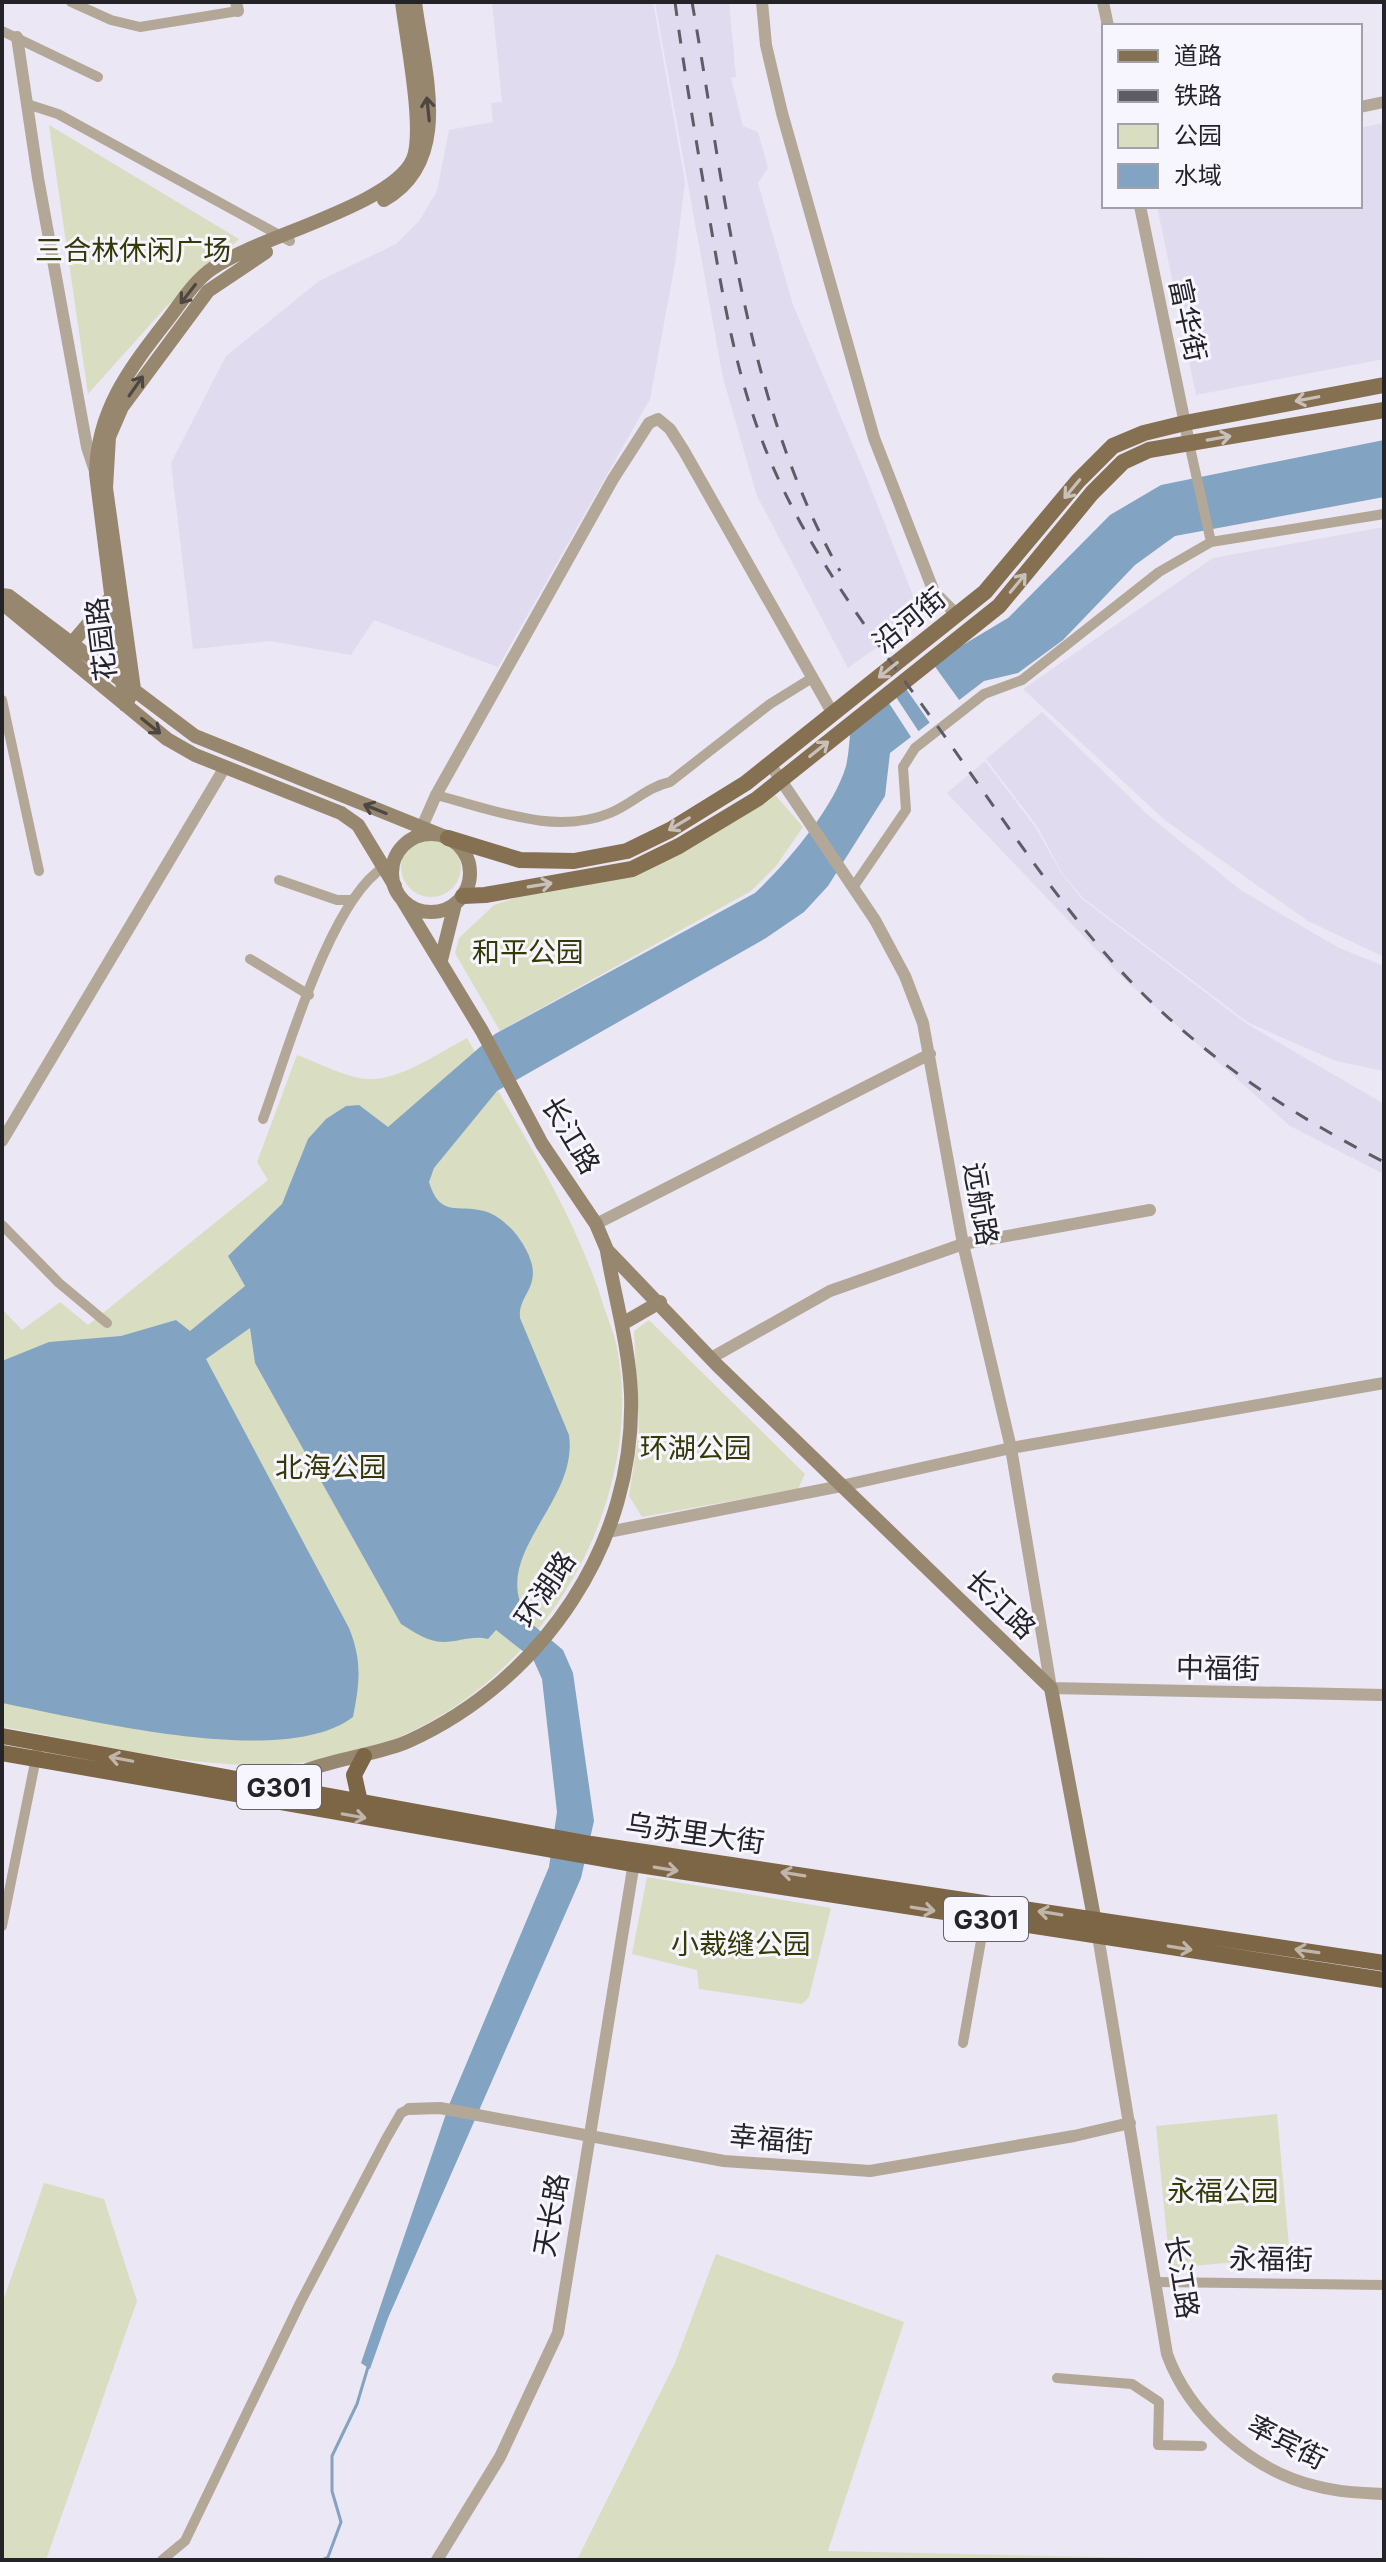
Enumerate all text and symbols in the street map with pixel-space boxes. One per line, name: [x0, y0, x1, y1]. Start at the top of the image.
legend: [1102, 24, 1362, 208]
text: 道路: [1174, 41, 1222, 70]
text: 铁路: [1174, 81, 1222, 110]
one-way arrow: [420, 96, 435, 123]
text: 公园: [1174, 121, 1222, 150]
text: 水域: [1174, 161, 1222, 190]
park label: 三合林休闲广场: [35, 233, 231, 267]
street label: 富华街: [1163, 275, 1213, 365]
one-way arrow: [180, 283, 197, 304]
one-way arrow: [128, 376, 144, 398]
one-way arrow: [1295, 393, 1321, 408]
one-way arrow: [1206, 430, 1231, 445]
one-way arrow: [1063, 478, 1081, 498]
one-way arrow: [1009, 573, 1027, 594]
street label: 沿河街: [866, 580, 952, 660]
street label: 花园路: [79, 595, 123, 683]
one-way arrow: [878, 662, 899, 679]
one-way arrow: [140, 717, 161, 735]
one-way arrow: [808, 740, 829, 758]
one-way arrow: [363, 800, 388, 815]
one-way arrow: [668, 816, 691, 832]
one-way arrow: [527, 877, 552, 892]
park label: 和平公园: [472, 935, 584, 969]
street label: 长江路: [535, 1090, 607, 1180]
street label: 远航路: [957, 1160, 1005, 1248]
park label: 环湖公园: [640, 1431, 752, 1465]
park label: 北海公园: [275, 1450, 387, 1484]
street label: 环湖路: [507, 1545, 583, 1633]
street label: 长江路: [959, 1563, 1043, 1645]
street label: 中福街: [1176, 1650, 1260, 1686]
one-way arrow: [109, 1751, 134, 1766]
road number: G301: [237, 1765, 321, 1809]
street label: 乌苏里大街: [623, 1806, 767, 1860]
one-way arrow: [341, 1809, 367, 1824]
one-way arrow: [653, 1863, 678, 1878]
one-way arrow: [780, 1866, 806, 1881]
road number: G301: [944, 1897, 1028, 1941]
one-way arrow: [910, 1902, 935, 1917]
one-way arrow: [1038, 1905, 1063, 1920]
park label: 小裁缝公园: [671, 1927, 811, 1961]
one-way arrow: [1167, 1942, 1192, 1957]
one-way arrow: [1295, 1943, 1320, 1958]
street label: 幸福街: [728, 2118, 814, 2160]
street label: 天长路: [527, 2171, 575, 2259]
park label: 永福公园: [1167, 2174, 1279, 2208]
street label: 长江路: [1159, 2233, 1205, 2321]
street label: 永福街: [1229, 2241, 1313, 2277]
street label: 率宾街: [1242, 2408, 1332, 2476]

